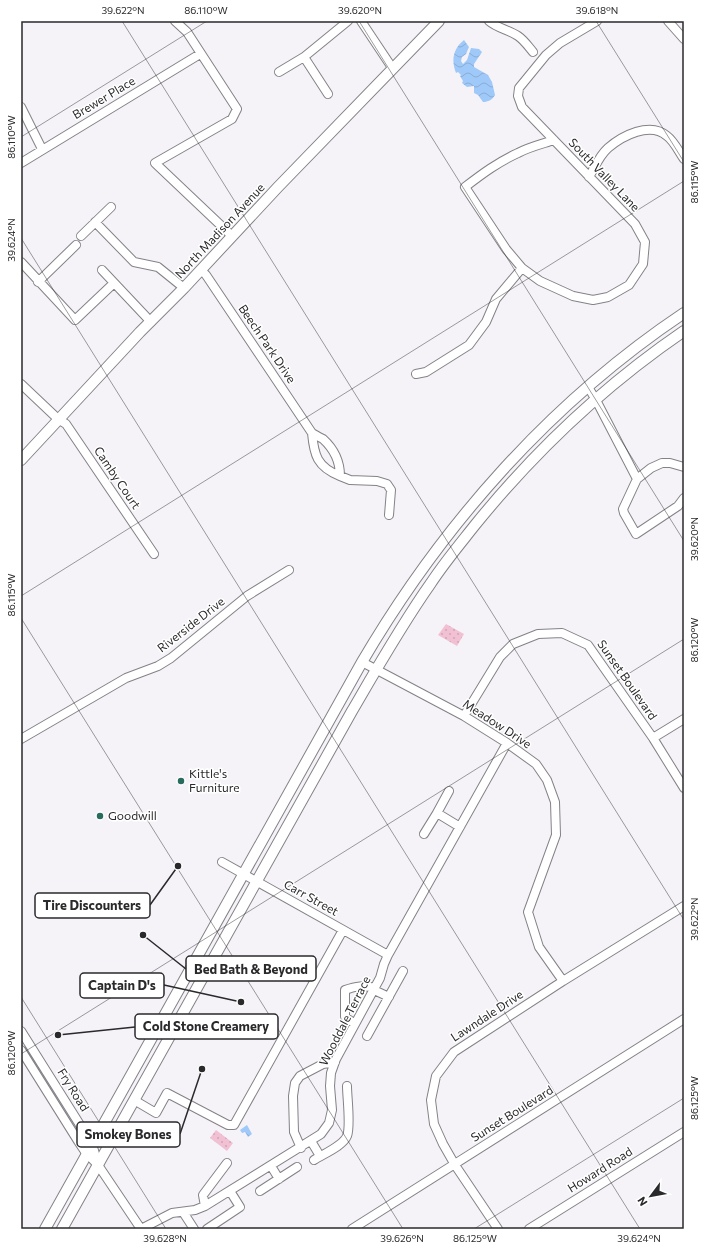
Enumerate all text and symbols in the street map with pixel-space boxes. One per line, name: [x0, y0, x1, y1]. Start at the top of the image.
text: 39.622°N: [101, 4, 145, 16]
text: 86.110°W: [184, 4, 228, 16]
text: 39.620°N: [338, 4, 382, 16]
text: 39.618°N: [576, 4, 618, 16]
street label: Brewer Place: [70, 73, 137, 121]
text: 86.110°W: [5, 115, 17, 159]
street label: South Valley Lane: [566, 135, 643, 214]
text: 86.115°W: [688, 161, 700, 203]
street label: North Madison Avenue: [172, 180, 267, 281]
text: 39.624°N: [5, 218, 17, 262]
street label: Beech Park Drive: [236, 301, 299, 385]
street label: Camby Court: [92, 444, 144, 511]
text: 39.620°N: [688, 517, 700, 561]
text: 86.115°W: [5, 574, 17, 616]
street label: Riverside Drive: [154, 594, 227, 655]
text: 86.120°W: [688, 618, 700, 662]
street label: Sunset Boulevard: [595, 637, 661, 722]
street label: Meadow Drive: [461, 696, 534, 751]
place label: Kittle's Furniture: [189, 766, 240, 794]
marker: Kittle's Furniture: [176, 776, 186, 786]
place label: Goodwill: [108, 808, 157, 822]
marker: Goodwill: [95, 811, 105, 821]
street label: Carr Street: [282, 876, 341, 918]
callout: Tire Discounters: [35, 893, 150, 918]
text: Tire Discounters: [43, 897, 141, 913]
text: 39.622°N: [688, 897, 700, 941]
callout: Bed Bath & Beyond: [186, 956, 316, 981]
text: Bed Bath & Beyond: [194, 961, 308, 977]
callout: Captain D's: [80, 973, 164, 998]
street label: Wooddale Terrace: [315, 973, 373, 1068]
text: Captain D's: [88, 977, 156, 993]
street label: Lawndale Drive: [448, 987, 525, 1044]
callout: Cold Stone Creamery: [135, 1014, 278, 1039]
text: Cold Stone Creamery: [143, 1018, 269, 1034]
text: 86.120°W: [5, 1031, 17, 1075]
street label: Fry Road: [55, 1065, 93, 1114]
text: 86.125°W: [688, 1076, 700, 1120]
street label: Sunset Boulevard: [468, 1082, 555, 1144]
callout: Smokey Bones: [77, 1122, 180, 1147]
text: Smokey Bones: [84, 1126, 172, 1142]
street label: Howard Road: [565, 1144, 634, 1195]
north arrow: [631, 1176, 671, 1216]
text: N: [634, 1195, 650, 1209]
text: 39.628°N: [143, 1232, 187, 1244]
text: 39.626°N: [380, 1232, 424, 1244]
text: 86.125°W: [453, 1232, 497, 1244]
text: 39.624°N: [617, 1232, 661, 1244]

